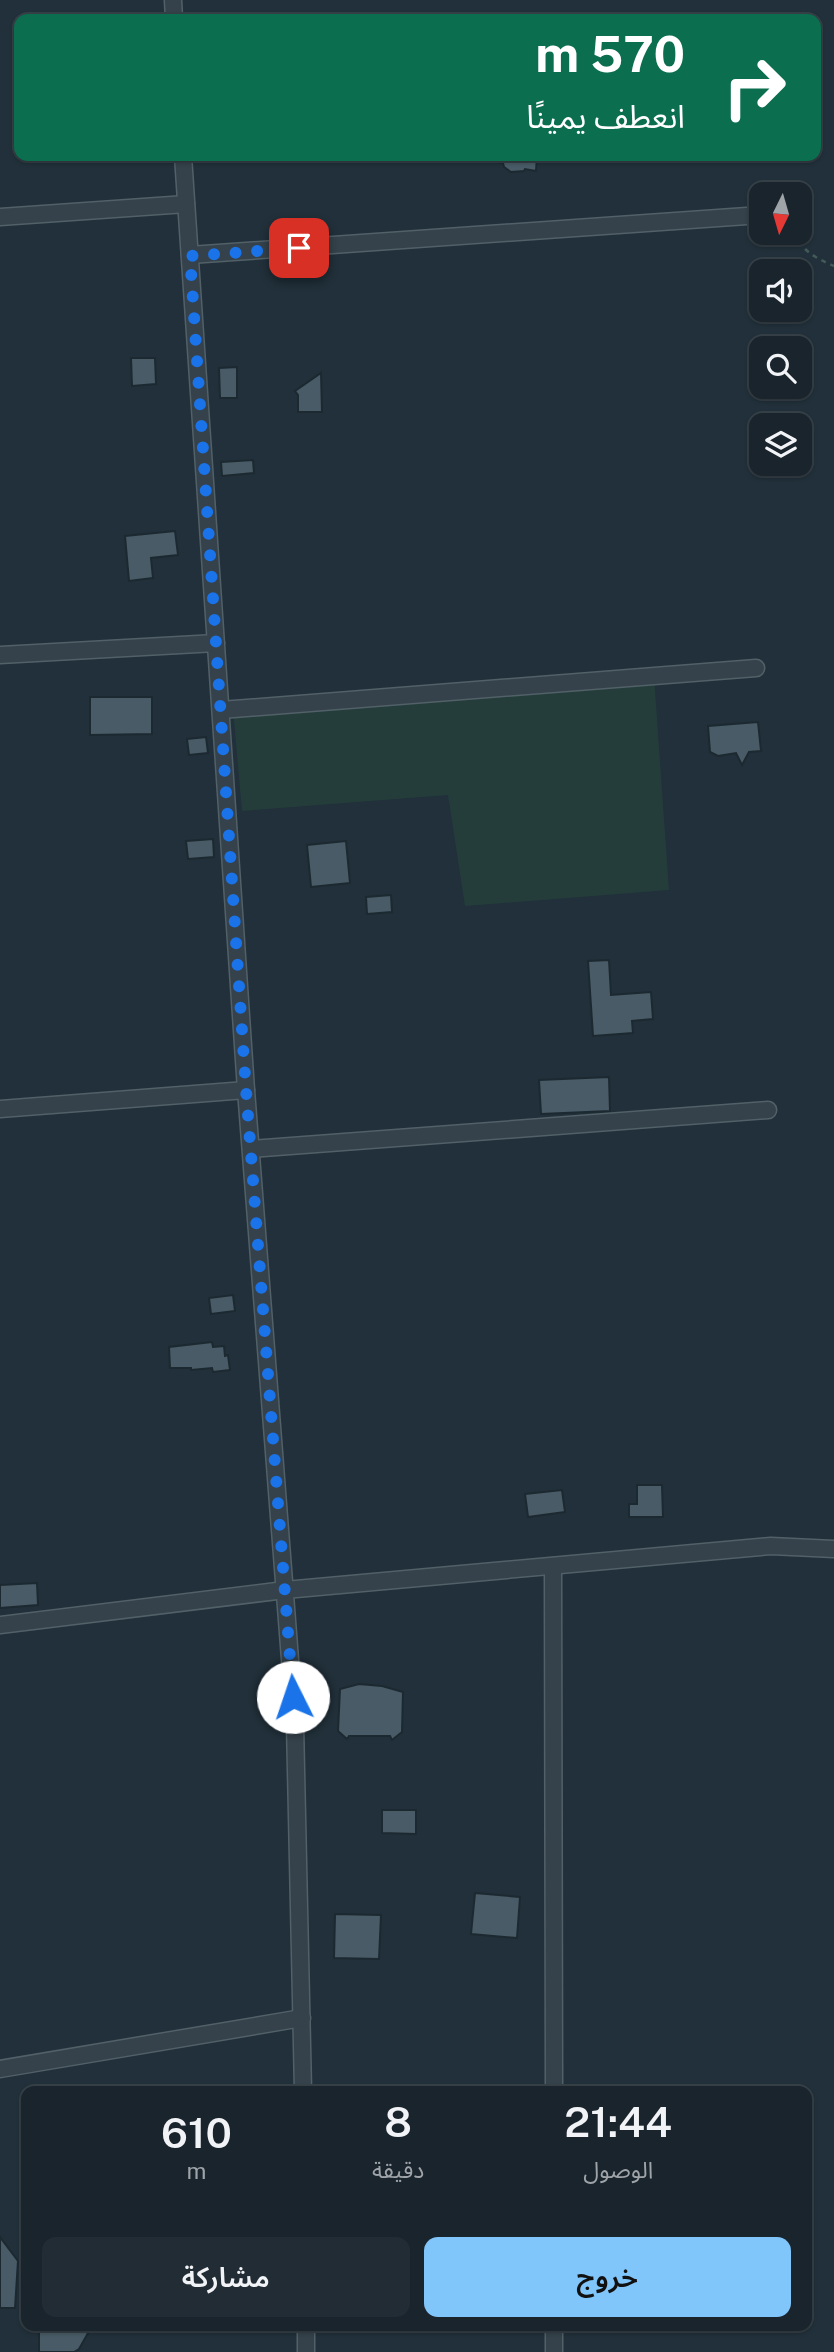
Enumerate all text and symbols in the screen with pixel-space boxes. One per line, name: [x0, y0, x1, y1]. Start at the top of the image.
text: 570 m: [535, 25, 685, 83]
icon: right: [709, 42, 800, 133]
text: انعطف يمينًا: [526, 98, 685, 135]
north arrow: [749, 182, 812, 245]
map controls: [749, 182, 812, 476]
pin: [269, 218, 329, 278]
icon: arrive: [280, 229, 318, 267]
button: sound: [749, 259, 812, 322]
button: search: [749, 336, 812, 399]
button: layers: [749, 413, 812, 476]
position arrow: [256, 1660, 330, 1734]
text: 8: [384, 2097, 412, 2146]
text: 21:44: [564, 2097, 672, 2146]
text: 610: [161, 2108, 232, 2157]
text: دقيقة: [372, 2156, 424, 2183]
text: الوصول: [583, 2156, 653, 2183]
text: m: [187, 2157, 206, 2184]
button: مشاركة: [42, 2237, 410, 2317]
button: خروج: [424, 2237, 791, 2317]

